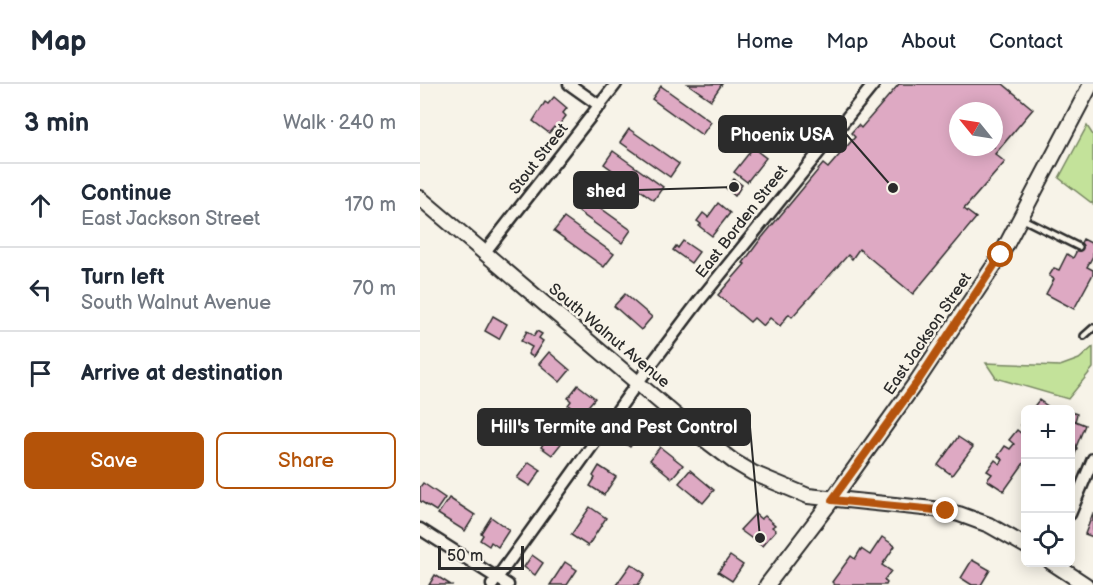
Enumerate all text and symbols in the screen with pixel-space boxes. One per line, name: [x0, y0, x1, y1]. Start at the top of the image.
text: Map: [30, 25, 86, 58]
text: Home: [736, 29, 793, 54]
text: Map: [826, 29, 868, 54]
text: About: [901, 29, 956, 54]
text: Contact: [989, 29, 1063, 54]
north arrow: [949, 102, 1003, 156]
text: 3 min: [24, 108, 89, 139]
text: Walk · 240 m: [283, 111, 396, 135]
callout: Phoenix USA: [719, 116, 846, 152]
street label: Stout Street: [505, 120, 573, 198]
text: Phoenix USA: [730, 125, 835, 146]
street label: East Borden Street: [692, 162, 792, 282]
callout: shed: [574, 172, 638, 208]
text: Continue: [81, 180, 171, 207]
text: shed: [586, 181, 626, 202]
icon: ahead: [24, 189, 57, 222]
text: 170 m: [345, 193, 396, 217]
text: East Jackson Street: [81, 207, 260, 231]
route start: [987, 241, 1013, 267]
text: Turn left: [81, 264, 165, 291]
street label: East Jackson Street: [880, 269, 976, 399]
icon: left: [24, 273, 57, 306]
text: 70 m: [352, 277, 396, 301]
street label: South Walnut Avenue: [545, 280, 674, 392]
text: South Walnut Avenue: [81, 291, 271, 315]
icon: arrive: [24, 357, 57, 390]
text: Arrive at destination: [81, 360, 283, 387]
map controls: [1021, 405, 1075, 567]
button: +: [1021, 405, 1075, 459]
callout: Hill's Termite and Pest Control: [478, 409, 750, 445]
text: Hill's Termite and Pest Control: [490, 417, 738, 438]
button: Save: [24, 432, 204, 489]
button: Share: [216, 432, 396, 489]
button: −: [1021, 459, 1075, 513]
route end: [932, 497, 958, 523]
button: locate: [1021, 513, 1075, 567]
scale bar: [438, 543, 524, 570]
text: 50 m: [447, 547, 483, 566]

